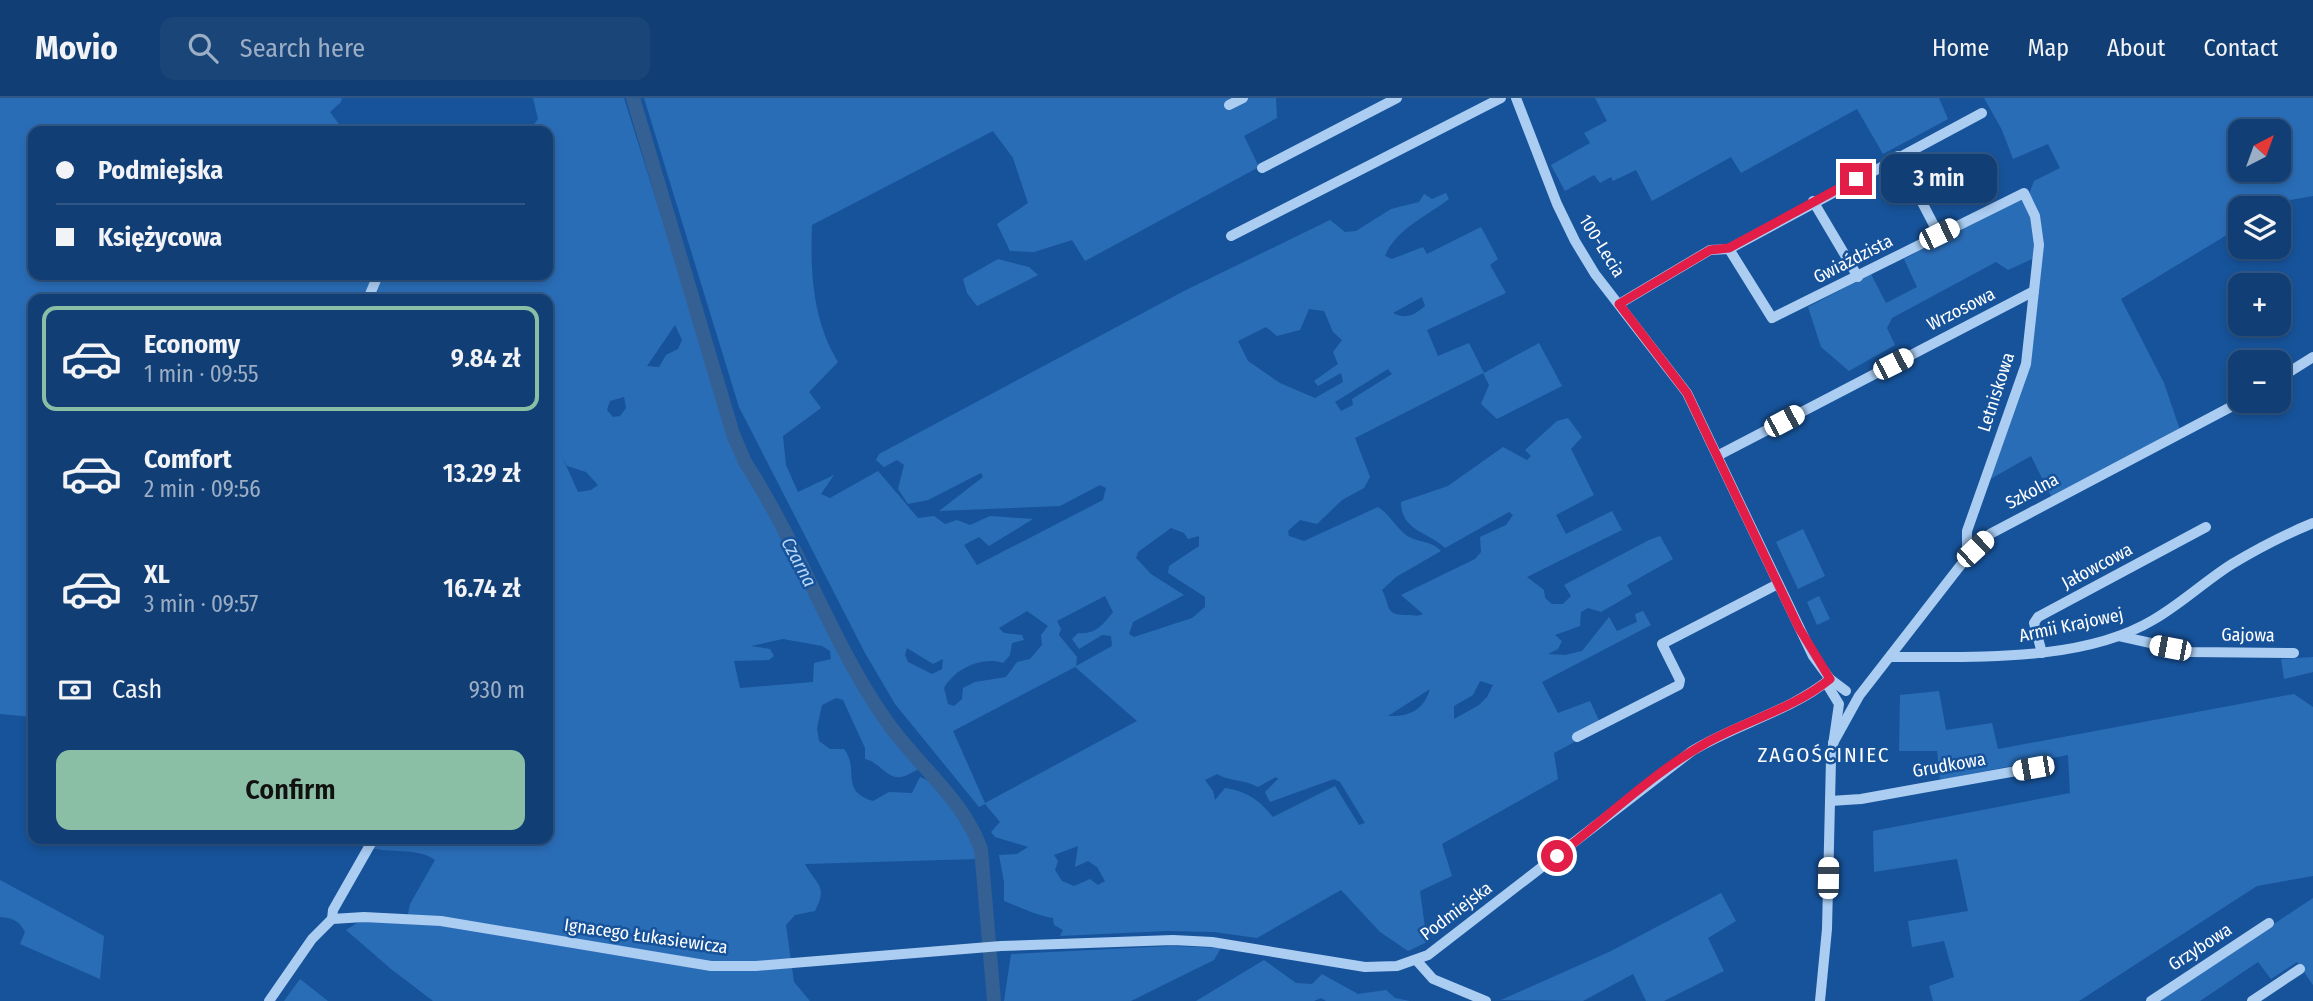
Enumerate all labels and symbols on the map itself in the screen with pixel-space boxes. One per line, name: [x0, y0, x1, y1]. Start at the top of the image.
north arrow: [2228, 119, 2291, 182]
callout: 3 min: [1881, 154, 1996, 204]
route end: [1840, 163, 1872, 195]
street label: 100-Lecia: [1574, 211, 1630, 282]
car: [1916, 215, 1963, 253]
street label: Gwiaździsta: [1810, 230, 1896, 288]
street label: Wrzosowa: [1923, 282, 1999, 335]
car: [1870, 345, 1917, 383]
street label: Letniskowa: [1973, 349, 2019, 434]
car: [1761, 402, 1808, 440]
street label: Szkolna: [2002, 468, 2062, 514]
car: [1953, 527, 1998, 571]
water label: Czarna: [776, 533, 822, 591]
street label: Jałowcowa: [2058, 538, 2136, 594]
street label: Armii Krajowej: [2017, 603, 2125, 647]
street label: Gajowa: [2221, 624, 2275, 646]
car: [2148, 634, 2193, 662]
district label: ZAGOŚCINIEC: [1757, 742, 1891, 768]
street label: Grudkowa: [1911, 748, 1987, 782]
car: [2011, 754, 2056, 782]
route start: [1541, 840, 1573, 872]
car: [1818, 857, 1839, 899]
street label: Podmiejska: [1416, 877, 1496, 945]
street label: Ignacego Łukasiewicza: [563, 914, 729, 958]
street label: Grzybowa: [2164, 918, 2236, 976]

